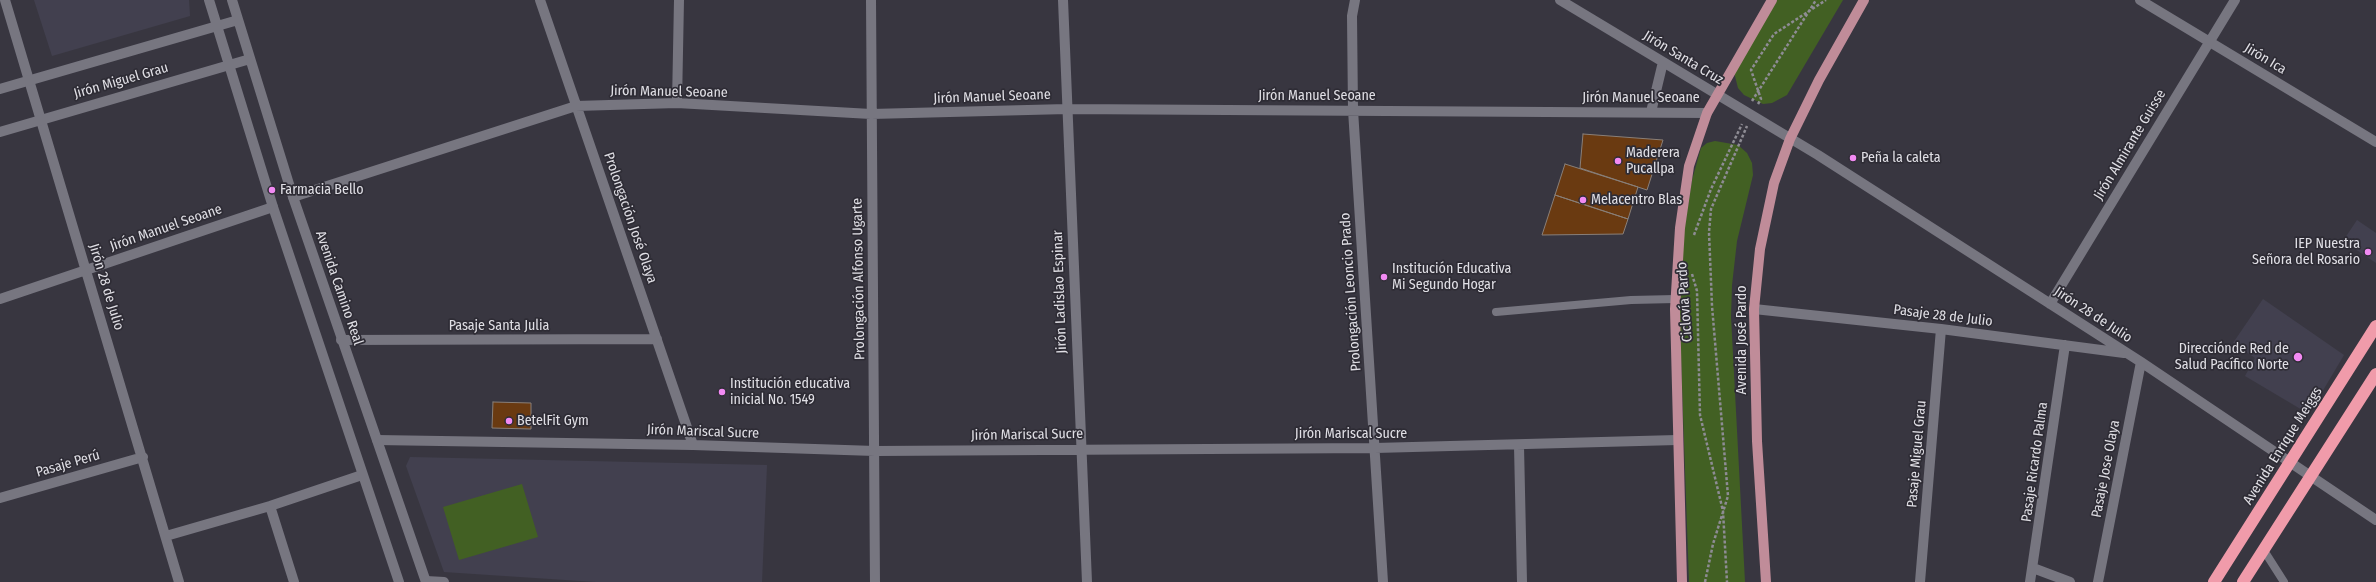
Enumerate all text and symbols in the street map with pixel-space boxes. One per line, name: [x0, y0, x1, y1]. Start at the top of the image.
street label: Jirón Santa Cruz: [1640, 28, 1726, 88]
street label: Jirón Ica: [2241, 40, 2289, 78]
street label: Jirón Miguel Grau: [72, 59, 170, 103]
street label: Jirón Manuel Seoane: [610, 83, 728, 101]
street label: Jirón Manuel Seoane: [933, 87, 1051, 107]
street label: Jirón Almirante Guisse: [2090, 87, 2170, 203]
street label: Jirón Manuel Seoane: [1258, 88, 1376, 104]
street label: Jirón Manuel Seoane: [1582, 90, 1700, 106]
place label: Maderera Pucallpa: [1626, 145, 1680, 178]
street label: Prolongación José Olaya: [600, 150, 660, 286]
place label: Peña la caleta: [1861, 150, 1941, 166]
marker: Peña la caleta: [1848, 153, 1858, 163]
marker: Maderera Pucallpa: [1613, 156, 1623, 166]
place label: Farmacia Bello: [280, 182, 364, 198]
marker: Farmacia Bello: [267, 185, 277, 195]
place label: Melacentro Blas: [1591, 192, 1682, 208]
marker: Melacentro Blas: [1578, 195, 1588, 205]
street label: Prolongación Alfonso Ugarte: [849, 198, 869, 360]
street label: Jirón Manuel Seoane: [108, 201, 224, 255]
street label: Prolongación Leoncio Prado: [1337, 212, 1365, 372]
street label: Avenida Camino Real: [312, 229, 366, 347]
street label: Jirón Ladislao Espinar: [1049, 230, 1071, 354]
place label: IEP Nuestra Señora del Rosario: [2252, 236, 2360, 268]
street label: Jirón 28 de Julio: [85, 242, 127, 332]
marker: IEP Nuestra Señora del Rosario: [2363, 247, 2373, 257]
place label: Institución Educativa Mi Segundo Hogar: [1392, 261, 1511, 294]
street label: Ciclovía Pardo: [1674, 261, 1696, 343]
marker: Institución Educativa Mi Segundo Hogar: [1379, 272, 1389, 282]
street label: Jirón 28 de Julio: [2051, 284, 2135, 346]
street label: Avenida José Pardo: [1734, 285, 1750, 395]
street label: Pasaje 28 de Julio: [1893, 302, 1993, 330]
street label: Pasaje Santa Julia: [449, 318, 549, 334]
place label: Direcciónde Red de Salud Pacífico Norte: [2175, 341, 2289, 374]
marker: Direcciónde Red de Salud Pacífico Norte: [2292, 351, 2304, 363]
place label: Institución educativa inicial No. 1549: [730, 376, 850, 408]
street label: Avenida Enrique Meiggs: [2240, 384, 2326, 508]
marker: Institución educativa inicial No. 1549: [717, 387, 727, 397]
street label: Pasaje Miguel Grau: [1904, 400, 1930, 508]
street label: Pasaje Ricardo Palma: [2018, 401, 2052, 523]
place label: BetelFit Gym: [517, 413, 589, 429]
marker: BetelFit Gym: [504, 416, 514, 426]
street label: Pasaje Jose Olaya: [2088, 419, 2124, 519]
street label: Jirón Mariscal Sucre: [647, 422, 759, 442]
street label: Jirón Mariscal Sucre: [971, 426, 1083, 444]
street label: Jirón Mariscal Sucre: [1295, 426, 1407, 442]
street label: Pasaje Perú: [34, 447, 102, 481]

